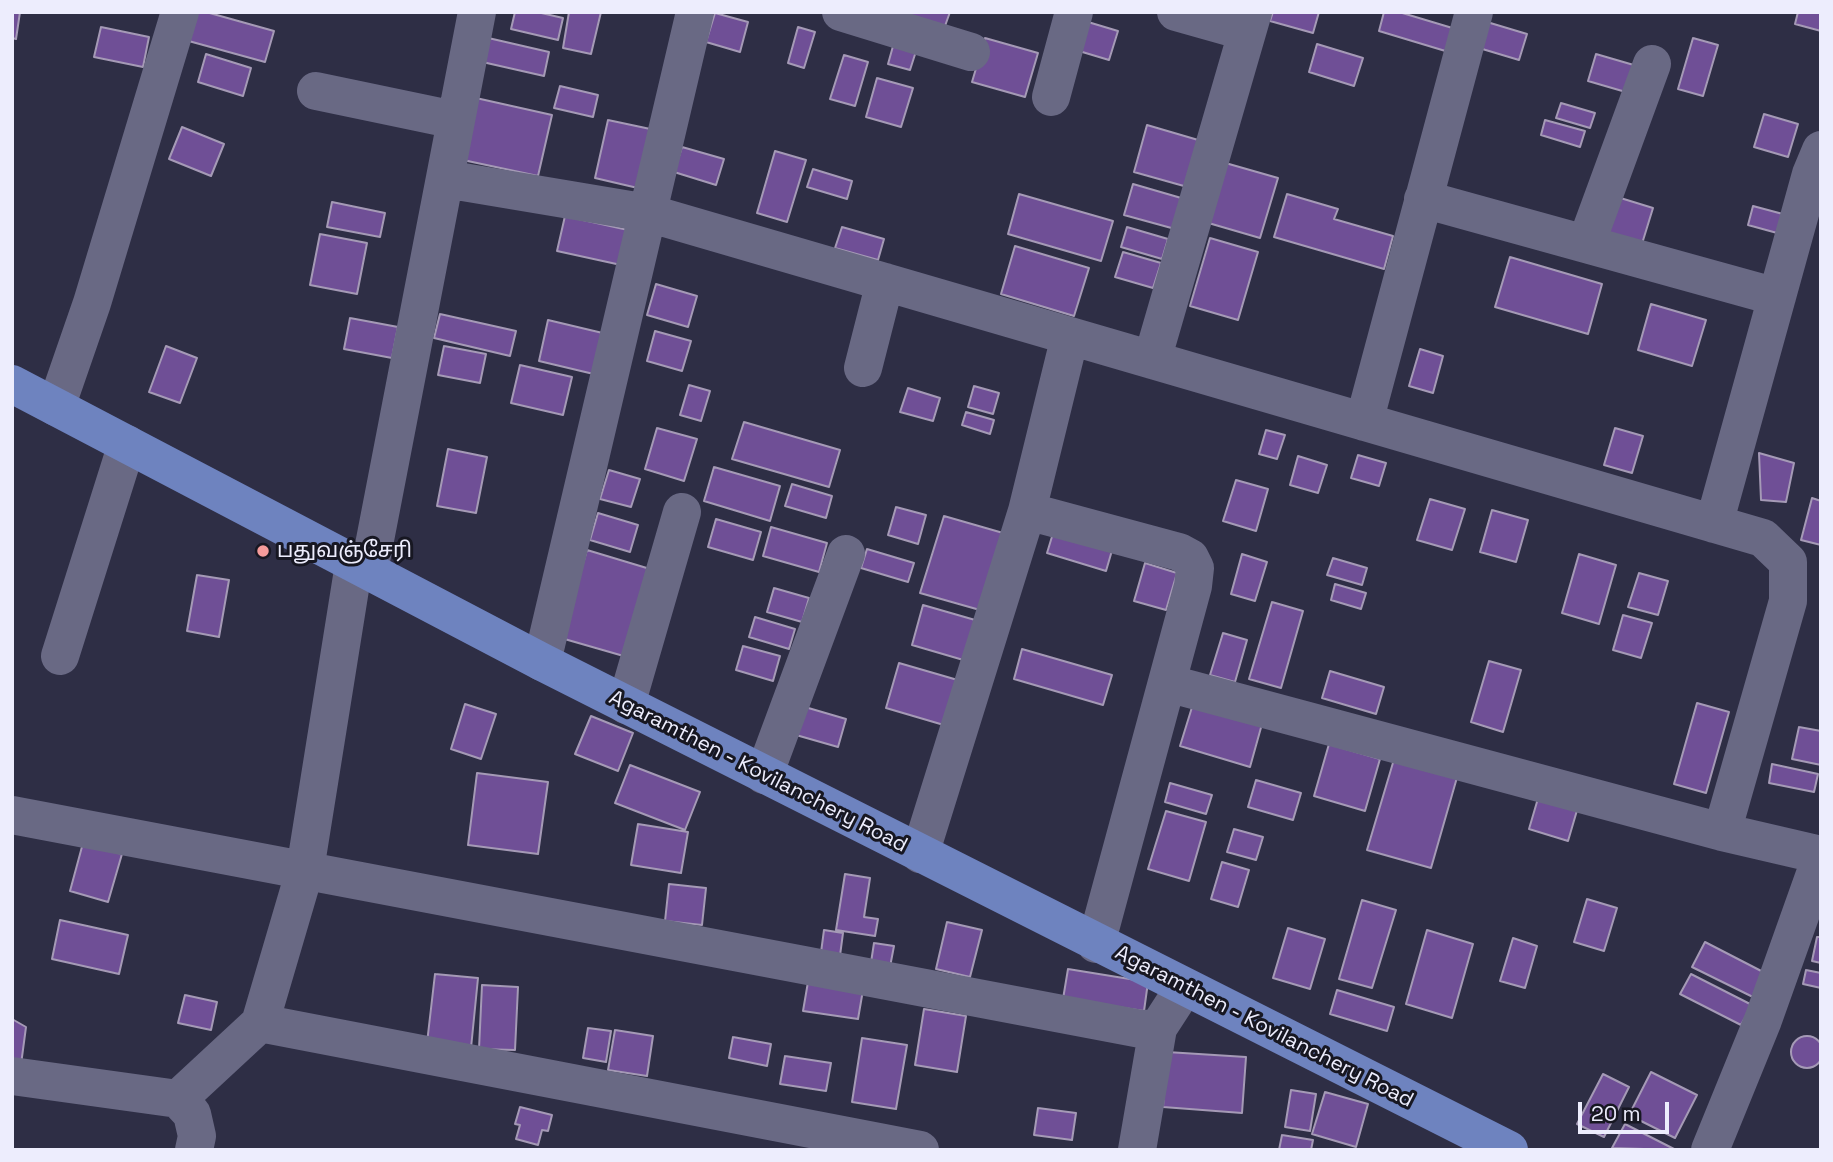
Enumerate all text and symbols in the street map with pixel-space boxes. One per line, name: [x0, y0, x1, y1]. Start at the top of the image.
place label: பதுவஞ்சேரி: [277, 538, 412, 564]
marker: பதுவஞ்சேரி: [255, 543, 271, 559]
street label: Agaramthen - Kovilanchery Road: [605, 686, 911, 858]
street label: Agaramthen - Kovilanchery Road: [1111, 941, 1417, 1113]
scale bar: [1581, 1088, 1672, 1132]
text: 20 m: [1591, 1100, 1641, 1127]

